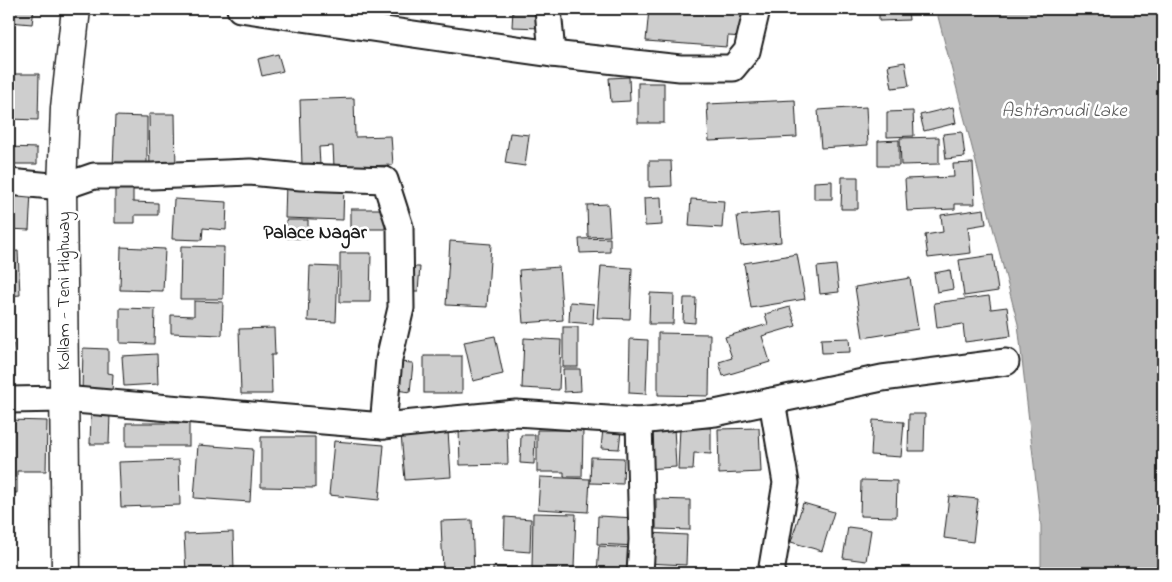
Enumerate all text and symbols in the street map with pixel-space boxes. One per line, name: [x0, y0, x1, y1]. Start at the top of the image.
water label: Ashtamudi Lake: [1001, 98, 1128, 125]
street label: Kollam - Teni Highway: [52, 211, 79, 371]
district label: Palace Nagar: [263, 220, 368, 249]

